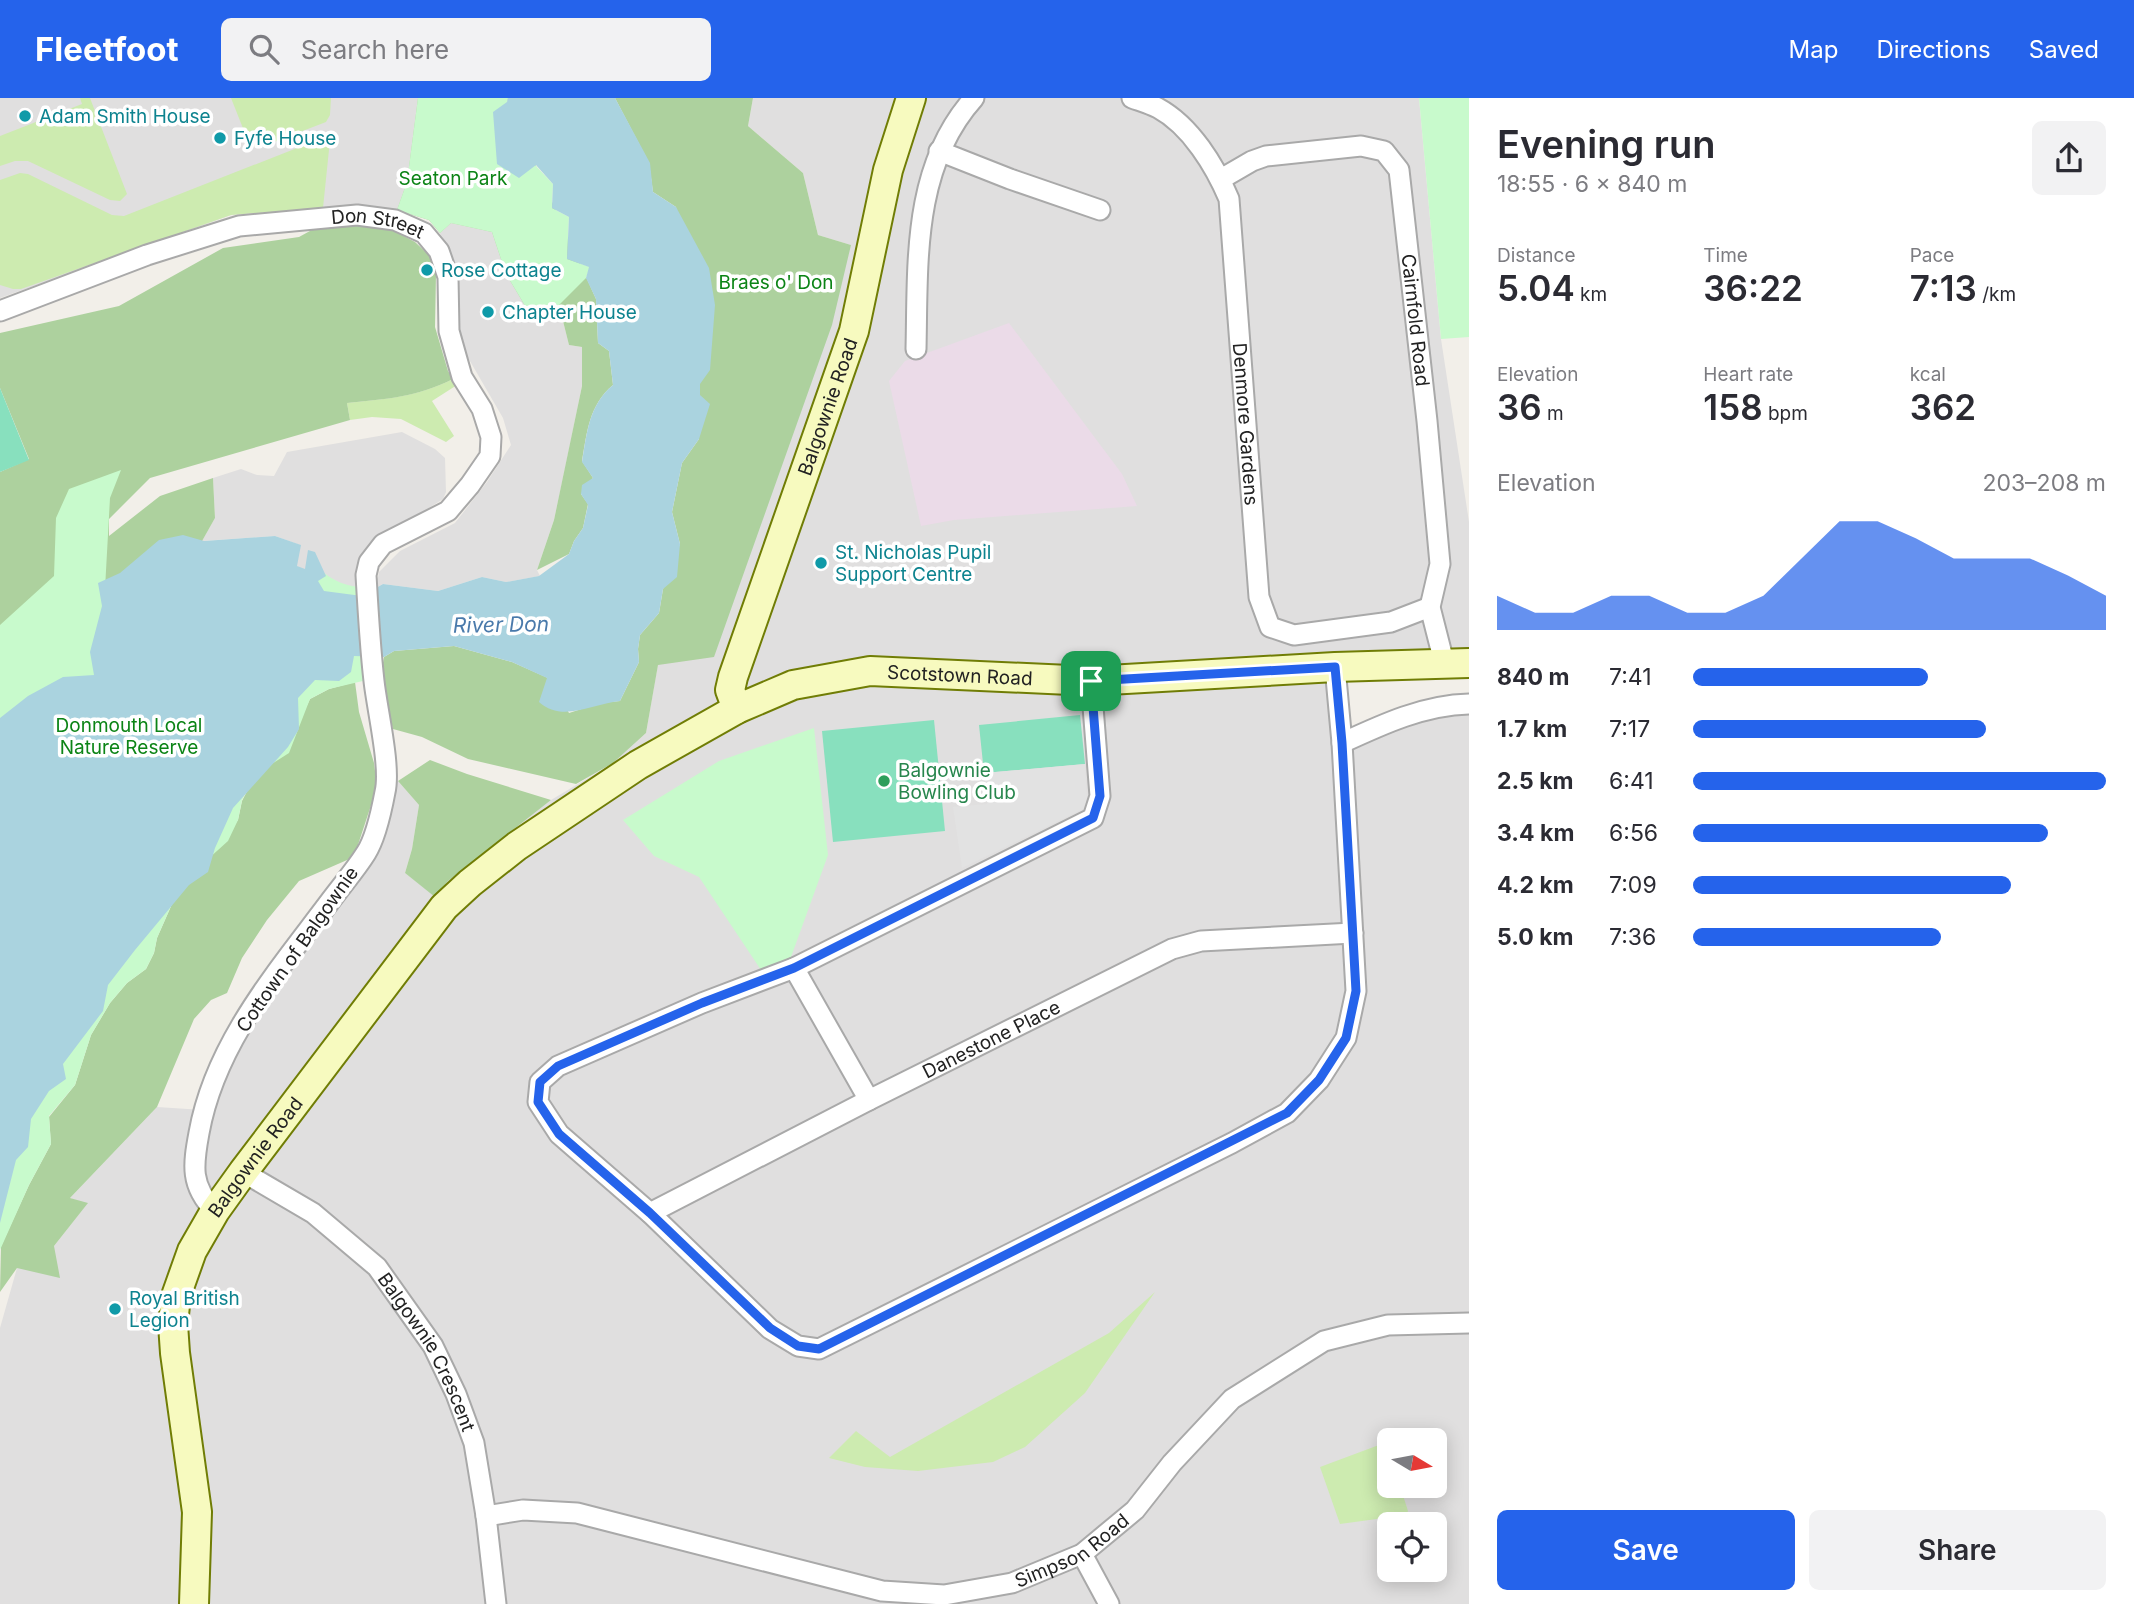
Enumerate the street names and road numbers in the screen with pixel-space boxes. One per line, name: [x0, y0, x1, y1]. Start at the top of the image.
street label: Don Street: [330, 204, 428, 244]
street label: Cairnfold Road: [1396, 253, 1434, 388]
street label: Balgownie Road: [793, 335, 863, 479]
street label: Denmore Gardens: [1228, 342, 1263, 506]
street label: Scotstown Road: [887, 661, 1033, 690]
street label: Cottown of Balgownie: [232, 862, 363, 1037]
street label: Danestone Place: [919, 996, 1064, 1084]
street label: Balgownie Road: [203, 1093, 308, 1222]
street label: Balgownie Crescent: [373, 1268, 480, 1435]
street label: Simpson Road: [1011, 1509, 1134, 1593]

